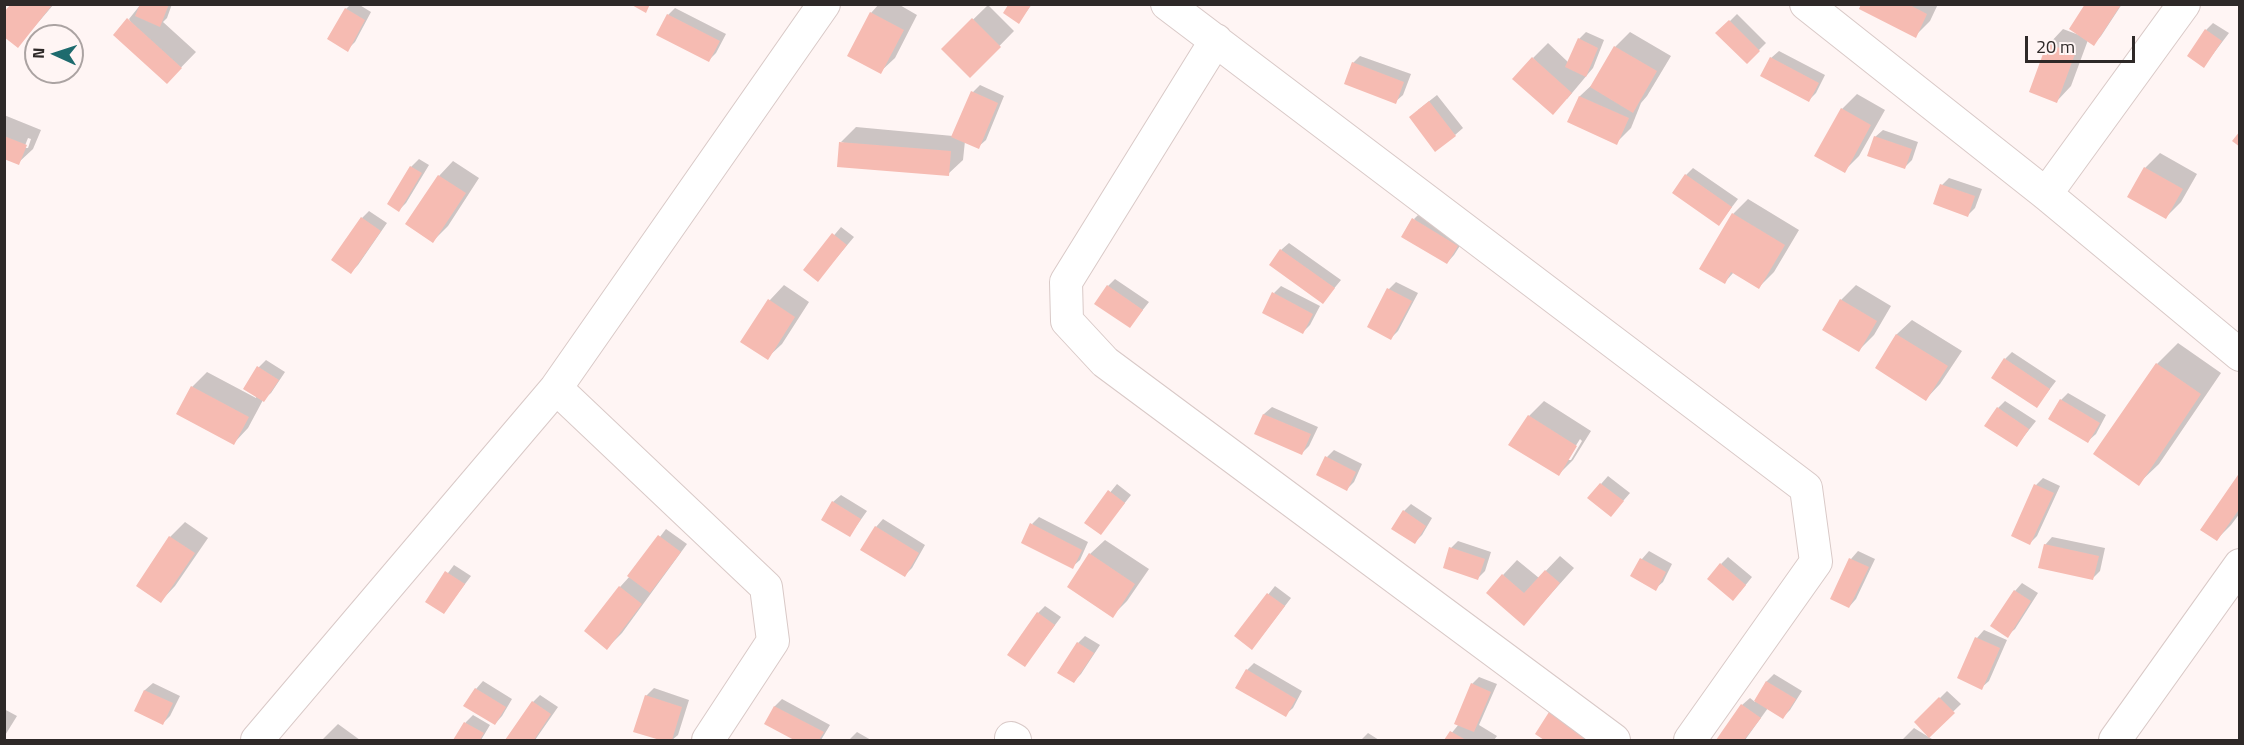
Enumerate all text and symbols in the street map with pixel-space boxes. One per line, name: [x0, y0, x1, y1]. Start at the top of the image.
north arrow: [24, 24, 84, 84]
scale bar: [2028, 24, 2138, 62]
text: 20 m: [2036, 33, 2075, 60]
text: N: [26, 47, 50, 59]

